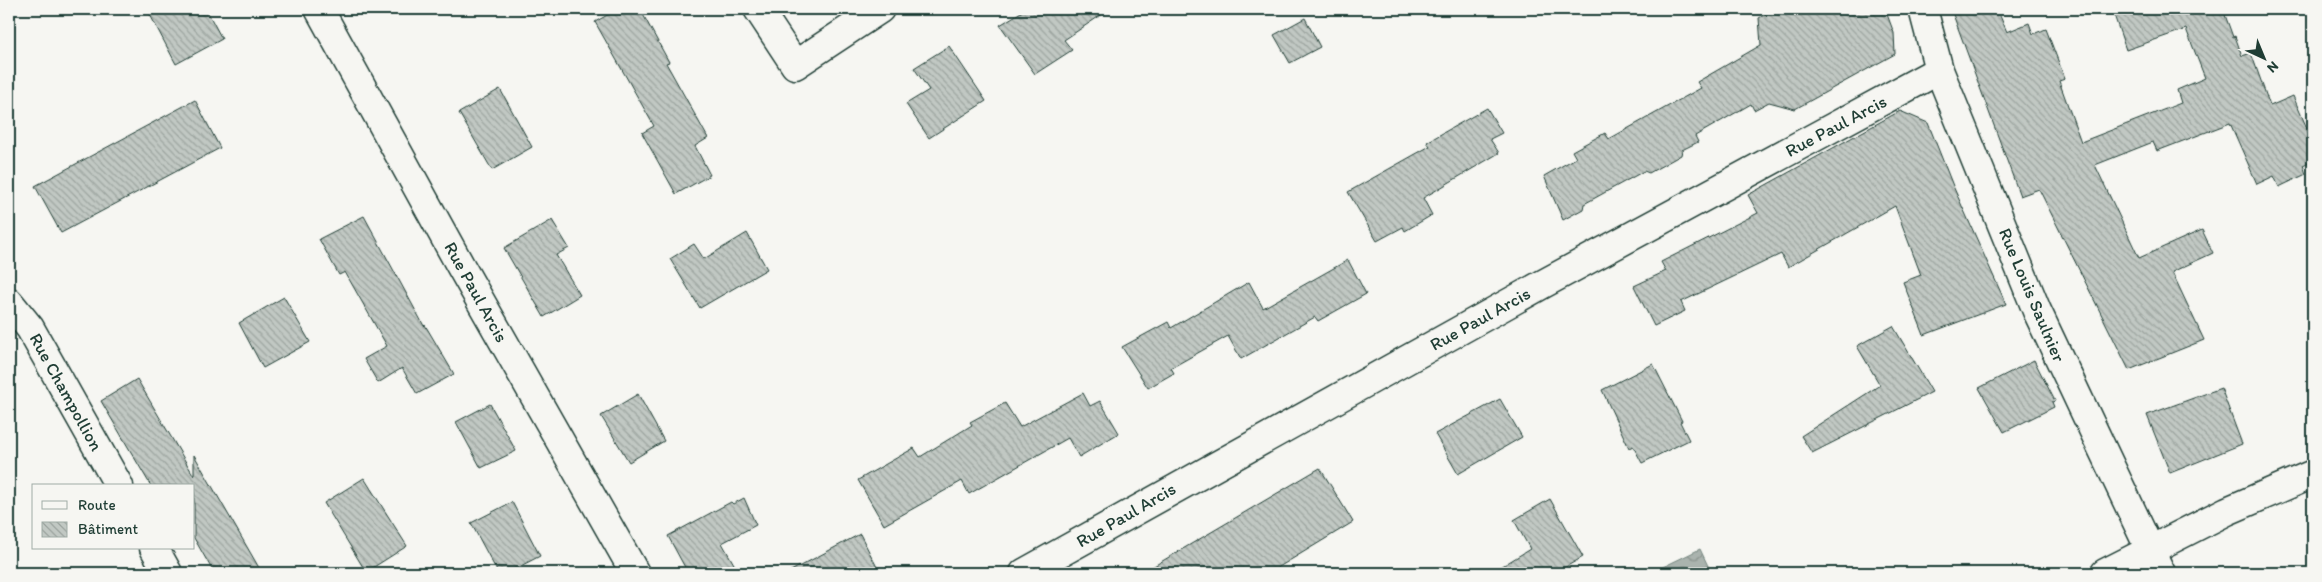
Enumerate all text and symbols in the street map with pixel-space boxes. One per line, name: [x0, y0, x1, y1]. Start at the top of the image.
north arrow: [2240, 32, 2290, 82]
text: N: [2263, 58, 2282, 76]
street label: Rue Paul Arcis: [1782, 90, 1890, 162]
street label: Rue Louis Saulnier: [1994, 225, 2070, 366]
street label: Rue Paul Arcis: [439, 238, 513, 346]
street label: Rue Paul Arcis: [1426, 282, 1534, 356]
street label: Rue Champollion: [25, 329, 107, 455]
street label: Rue Paul Arcis: [1072, 478, 1180, 552]
legend: [32, 484, 195, 550]
text: Route: [78, 496, 116, 514]
text: Bâtiment: [78, 520, 139, 538]

